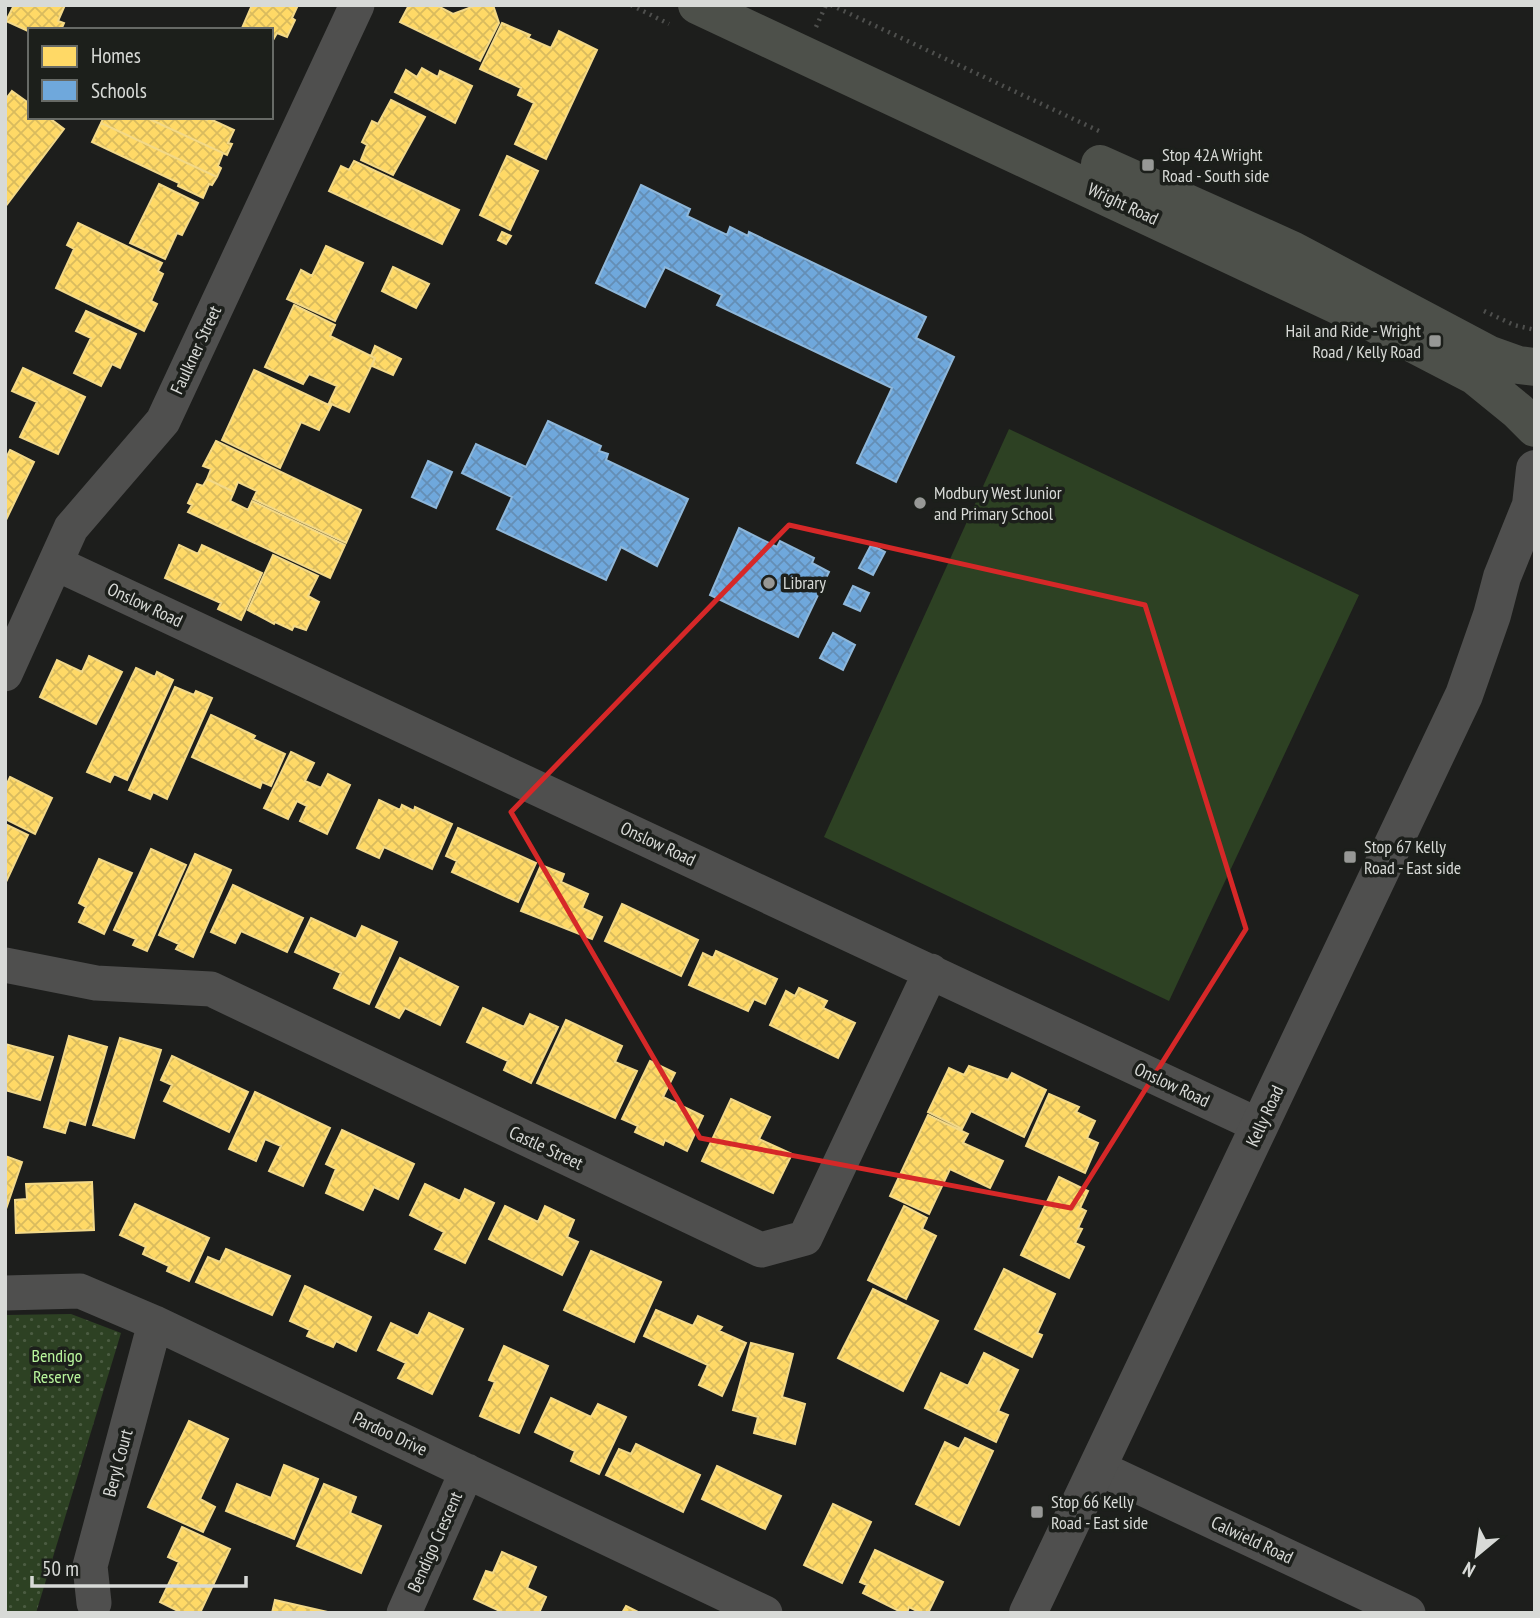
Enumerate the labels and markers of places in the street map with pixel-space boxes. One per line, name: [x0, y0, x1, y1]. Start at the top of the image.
place label: Stop 42A Wright Road - South side: [1162, 143, 1269, 187]
marker: Stop 42A Wright Road - South side: [1140, 157, 1156, 173]
place label: Hail and Ride - Wright Road / Kelly Road: [1286, 319, 1421, 363]
marker: Hail and Ride - Wright Road / Kelly Road: [1427, 333, 1443, 349]
place label: Modbury West Junior and Primary School: [934, 481, 1062, 525]
marker: Modbury West Junior and Primary School: [912, 495, 928, 511]
place label: Library: [783, 571, 826, 594]
marker: Library: [761, 575, 777, 591]
place label: Stop 67 Kelly Road - East side: [1364, 835, 1461, 879]
marker: Stop 67 Kelly Road - East side: [1342, 849, 1358, 865]
place label: Stop 66 Kelly Road - East side: [1051, 1490, 1148, 1534]
marker: Stop 66 Kelly Road - East side: [1029, 1504, 1045, 1520]

